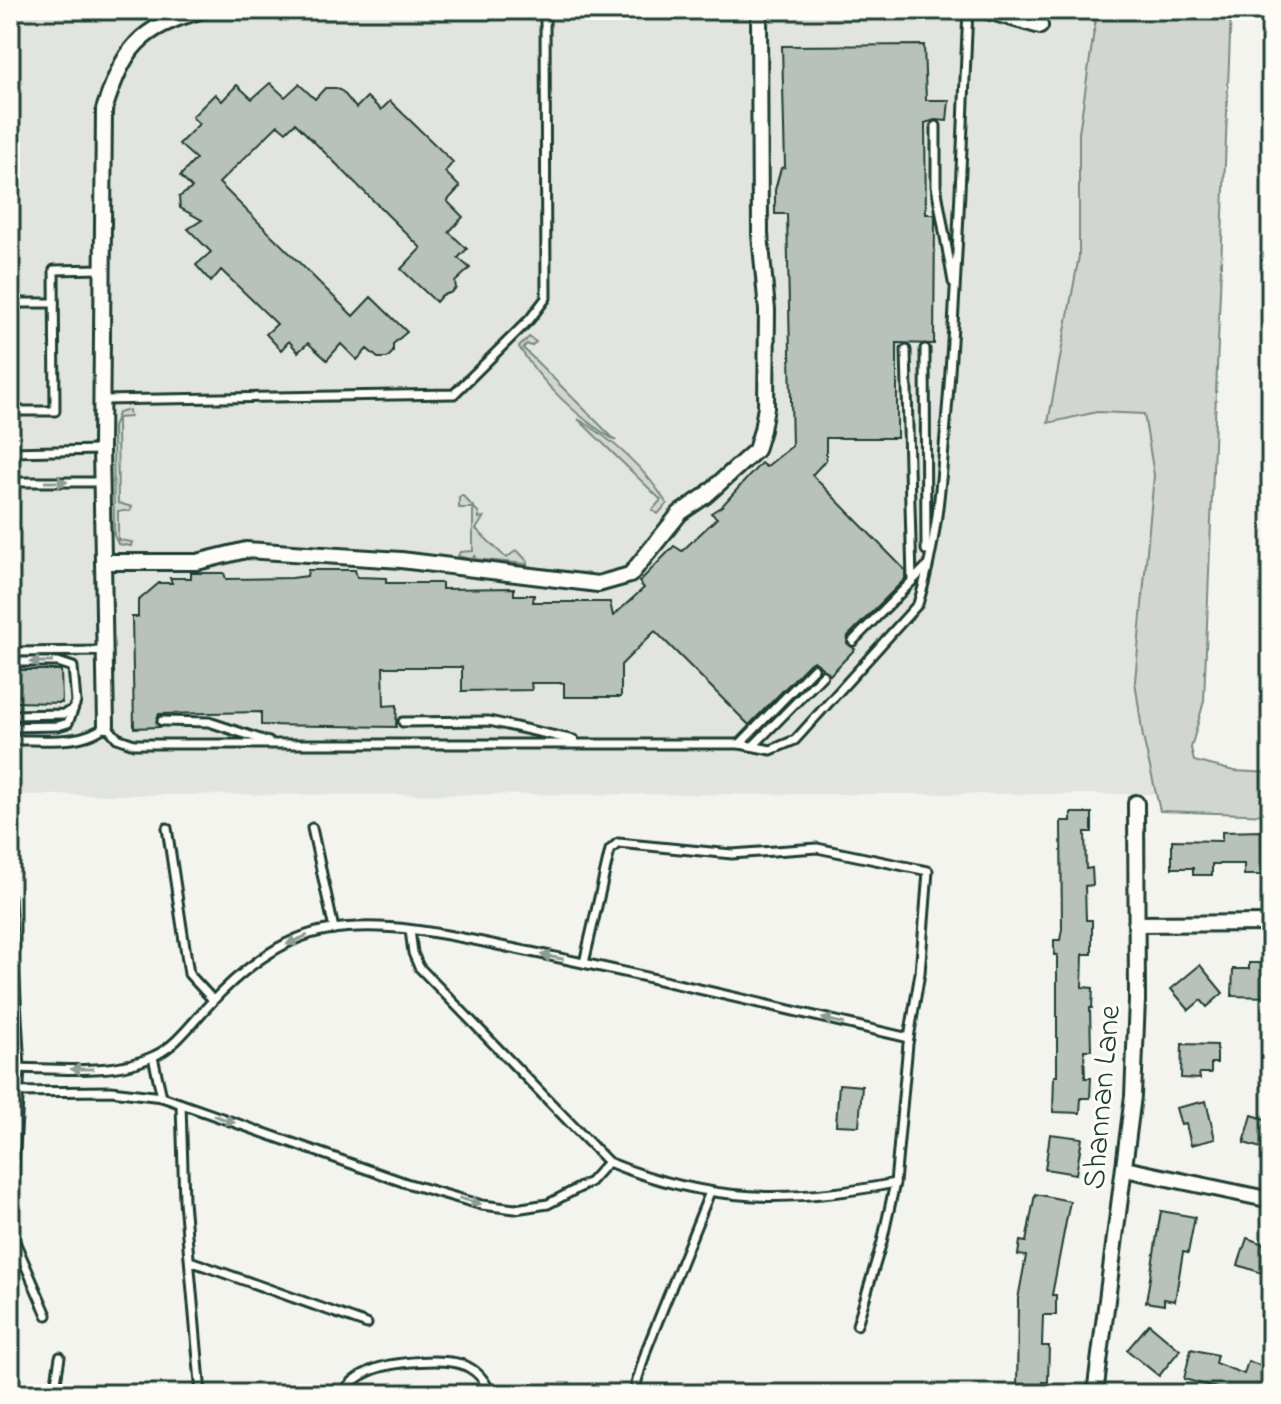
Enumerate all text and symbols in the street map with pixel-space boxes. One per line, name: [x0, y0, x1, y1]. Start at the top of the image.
one-way arrow: [44, 476, 69, 488]
one-way arrow: [28, 656, 53, 668]
one-way arrow: [285, 934, 309, 947]
one-way arrow: [540, 950, 565, 963]
street label: Shannan Lane: [1072, 1003, 1135, 1191]
one-way arrow: [821, 1014, 846, 1027]
one-way arrow: [69, 1063, 94, 1075]
one-way arrow: [212, 1113, 236, 1126]
one-way arrow: [458, 1196, 483, 1208]

